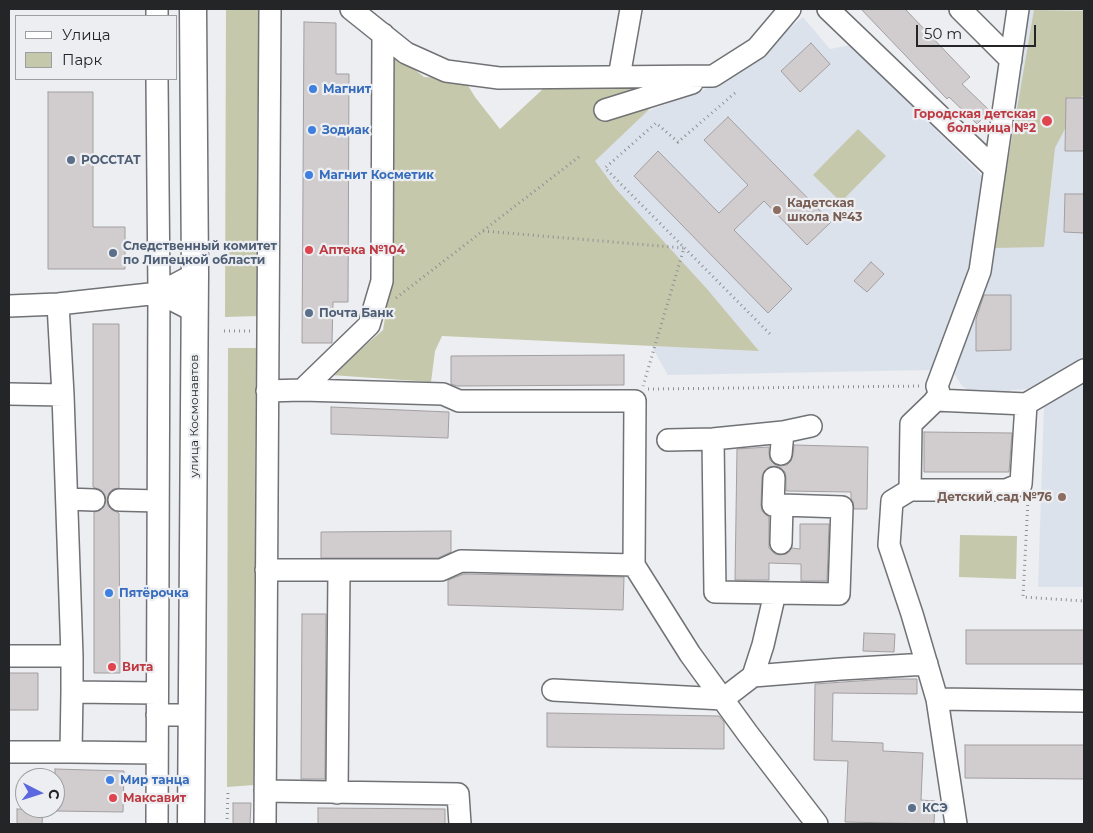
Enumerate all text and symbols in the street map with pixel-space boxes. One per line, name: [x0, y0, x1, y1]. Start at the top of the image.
legend: [15, 15, 178, 80]
scale bar: [918, 15, 1038, 47]
text: 50 m: [924, 24, 962, 43]
text: Улица: [62, 25, 110, 44]
text: Парк: [62, 50, 102, 69]
place label: Магнит: [323, 82, 371, 96]
marker: Магнит: [307, 83, 319, 95]
place label: Городская детская больница №2: [913, 107, 1036, 135]
marker: Городская детская больница №2: [1040, 114, 1054, 128]
place label: Зодиак: [322, 123, 369, 137]
marker: Зодиак: [306, 124, 318, 136]
place label: РОССТАТ: [81, 153, 141, 167]
marker: РОССТАТ: [65, 154, 77, 166]
place label: Магнит Косметик: [319, 168, 434, 182]
marker: Магнит Косметик: [303, 169, 315, 181]
place label: Кадетская школа №43: [787, 196, 862, 224]
marker: Кадетская школа №43: [771, 204, 783, 216]
place label: Следственный комитет по Липецкой области: [123, 239, 277, 267]
place label: Аптека №104: [319, 243, 405, 257]
marker: Аптека №104: [303, 244, 315, 256]
marker: Следственный комитет по Липецкой области: [107, 247, 119, 259]
place label: Почта Банк: [319, 306, 393, 320]
marker: Почта Банк: [303, 307, 315, 319]
street label: улица Космонавтов: [187, 355, 201, 477]
place label: Детский сад №76: [937, 490, 1052, 504]
marker: Детский сад №76: [1056, 491, 1068, 503]
place label: Пятёрочка: [119, 586, 189, 600]
marker: Пятёрочка: [103, 587, 115, 599]
place label: Вита: [122, 660, 153, 674]
marker: Вита: [106, 661, 118, 673]
north arrow: [15, 768, 65, 818]
place label: Мир танца: [120, 773, 189, 787]
marker: Мир танца: [104, 774, 116, 786]
text: С: [45, 788, 63, 800]
place label: Максавит: [123, 791, 186, 805]
marker: Максавит: [107, 792, 119, 804]
place label: КСЭ: [922, 801, 948, 815]
marker: КСЭ: [906, 802, 918, 814]

